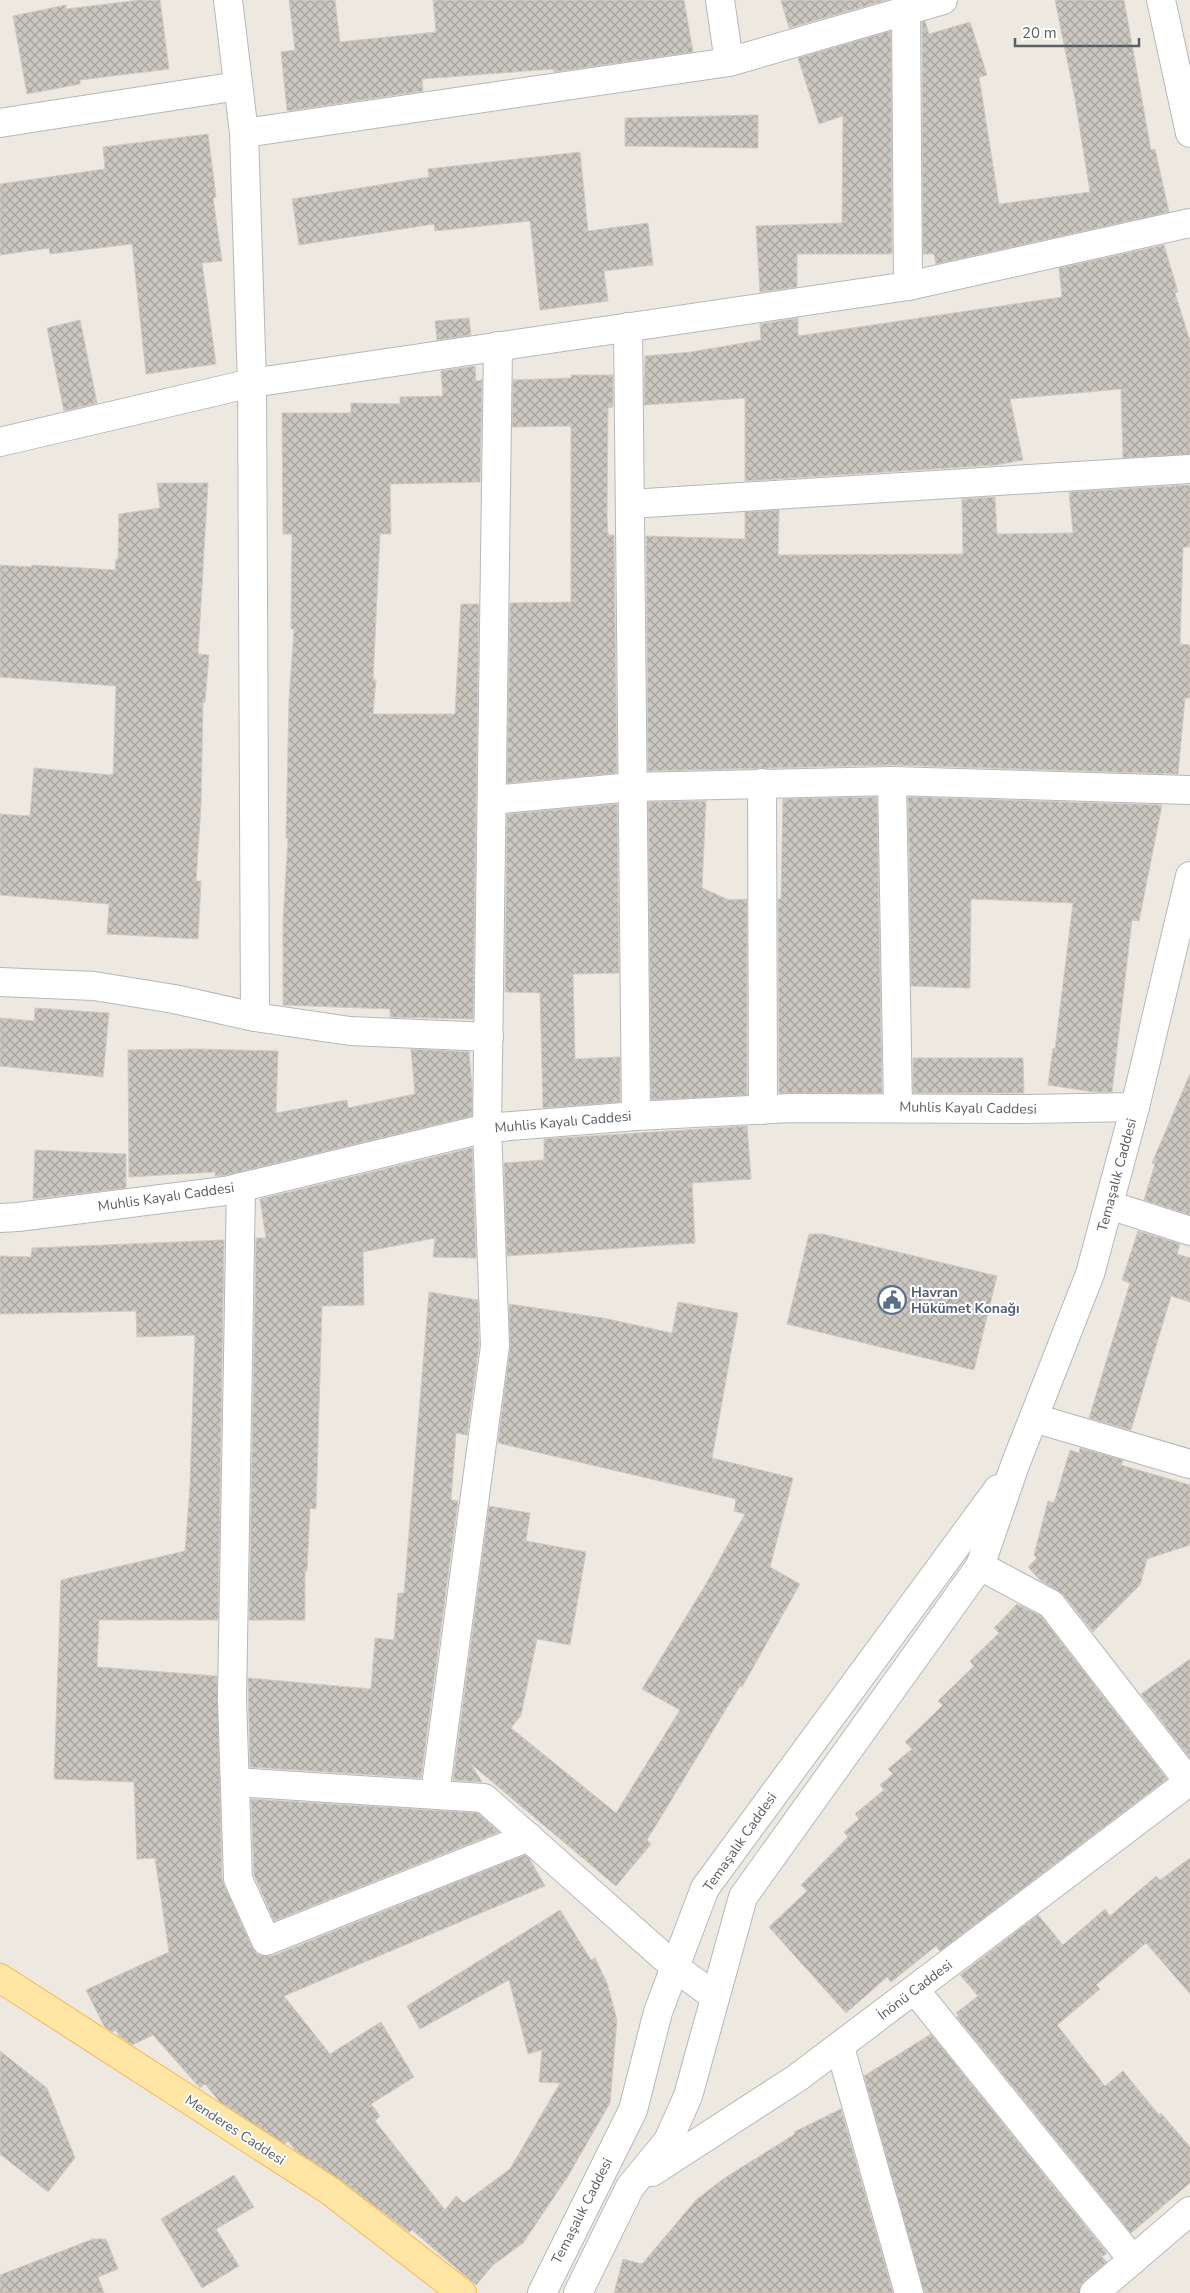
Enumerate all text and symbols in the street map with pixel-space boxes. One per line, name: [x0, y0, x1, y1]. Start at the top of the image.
scale bar: [1015, 15, 1139, 47]
text: 20 m: [1022, 23, 1057, 43]
street label: Muhlis Kayalı Caddesi: [899, 1097, 1037, 1119]
street label: Muhlis Kayalı Caddesi: [494, 1107, 632, 1137]
street label: Temaşalık Caddesi: [1093, 1116, 1141, 1234]
street label: Muhlis Kayalı Caddesi: [97, 1178, 235, 1216]
place label: Havran Hükümet Konağı: [911, 1283, 1020, 1318]
public building icon: Havran Hükümet Konağı: [877, 1285, 907, 1315]
street label: Temaşalık Caddesi: [699, 1789, 781, 1895]
street label: İnönü Caddesi: [874, 1956, 956, 2024]
street label: Menderes Caddesi: [181, 2090, 289, 2170]
street label: Temaşalık Caddesi: [547, 2155, 617, 2267]

